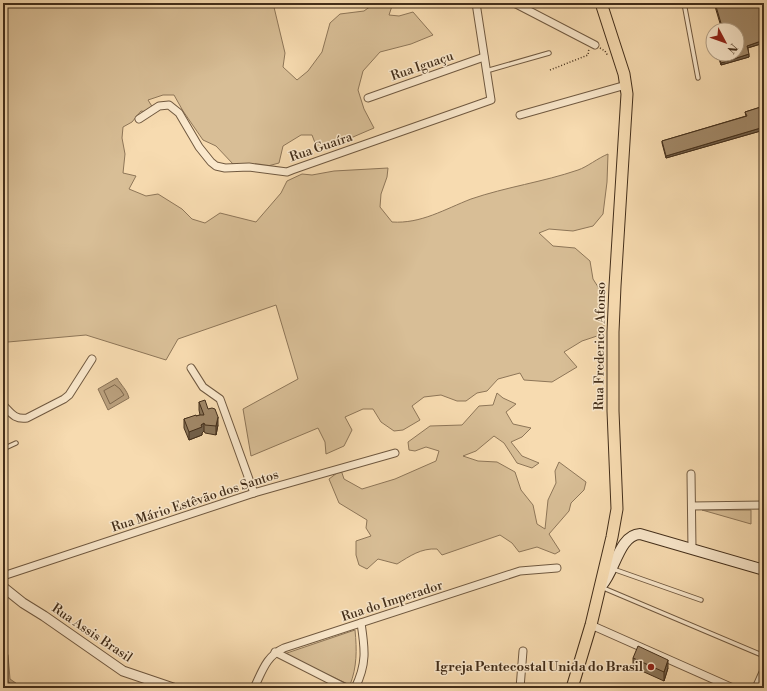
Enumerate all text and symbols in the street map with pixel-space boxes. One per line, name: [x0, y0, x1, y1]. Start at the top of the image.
north arrow: [705, 22, 745, 62]
text: N: [723, 40, 740, 56]
street label: Rua Iguaçu: [389, 48, 456, 84]
street label: Rua Guaíra: [287, 129, 355, 165]
street label: Rua Frederico Afonso: [591, 282, 609, 410]
street label: Rua Mário Estêvão dos Santos: [109, 466, 281, 536]
street label: Rua do Imperador: [339, 577, 445, 625]
street label: Rua Assis Brasil: [49, 600, 135, 666]
place label: Igreja Pentecostal Unida do Brasil: [435, 659, 644, 675]
marker: Igreja Pentecostal Unida do Brasil: [646, 662, 656, 672]

